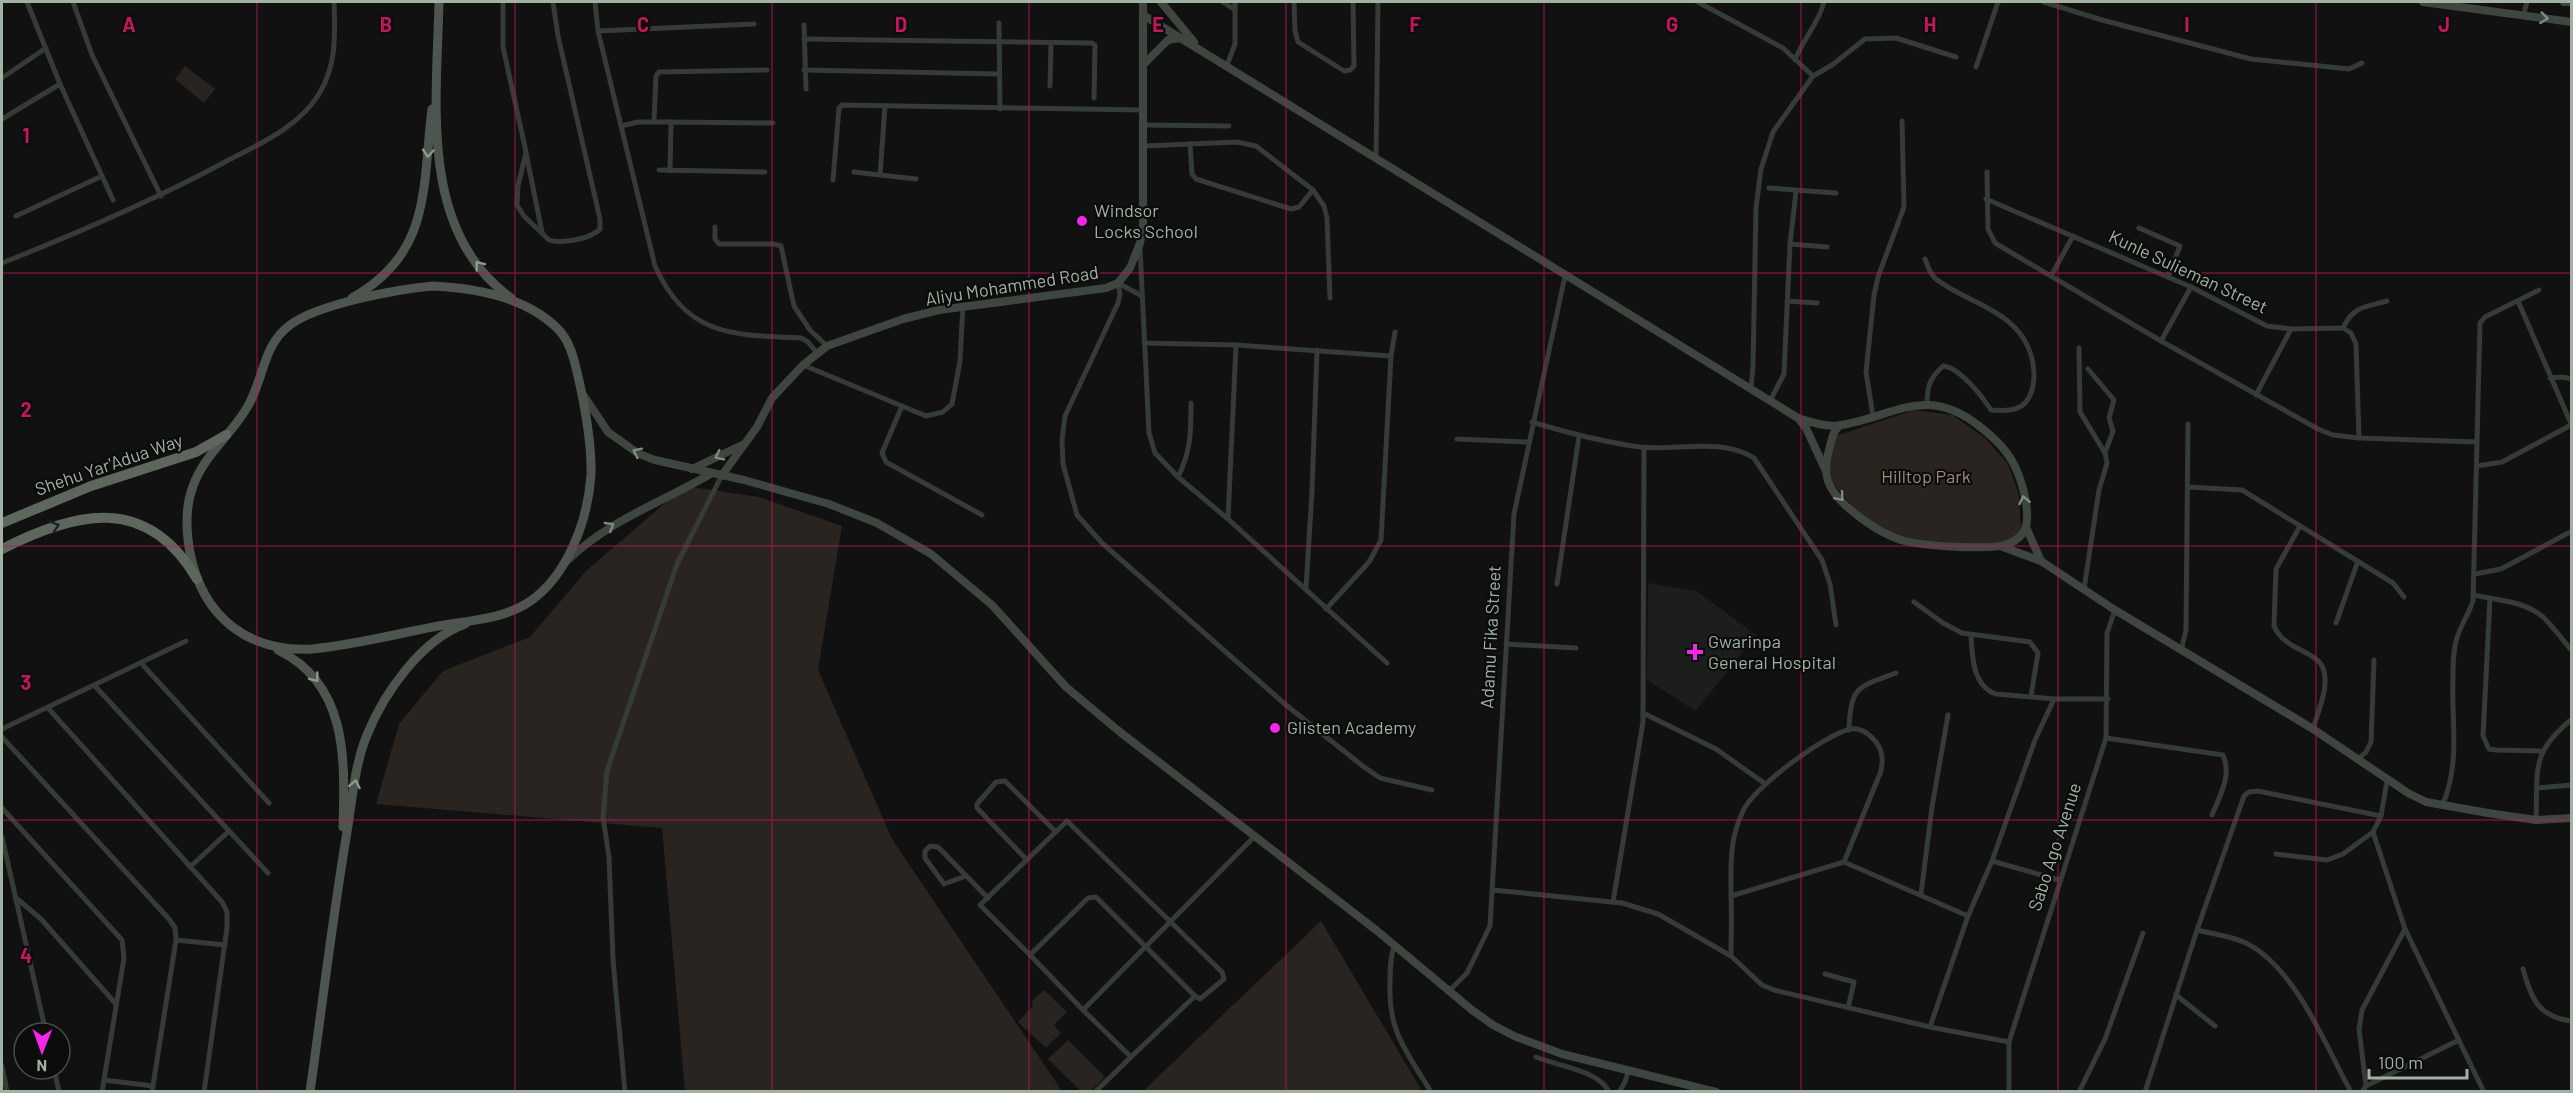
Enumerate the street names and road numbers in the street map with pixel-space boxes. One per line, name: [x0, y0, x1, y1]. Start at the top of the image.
street label: Kunle Sulieman Street: [2106, 225, 2271, 318]
street label: Aliyu Mohammed Road: [924, 260, 1100, 310]
street label: Shehu Yar'Adua Way: [32, 428, 186, 500]
street label: Adamu Fika Street: [1475, 565, 1505, 709]
street label: Sabo Ago Avenue: [2023, 780, 2085, 914]

